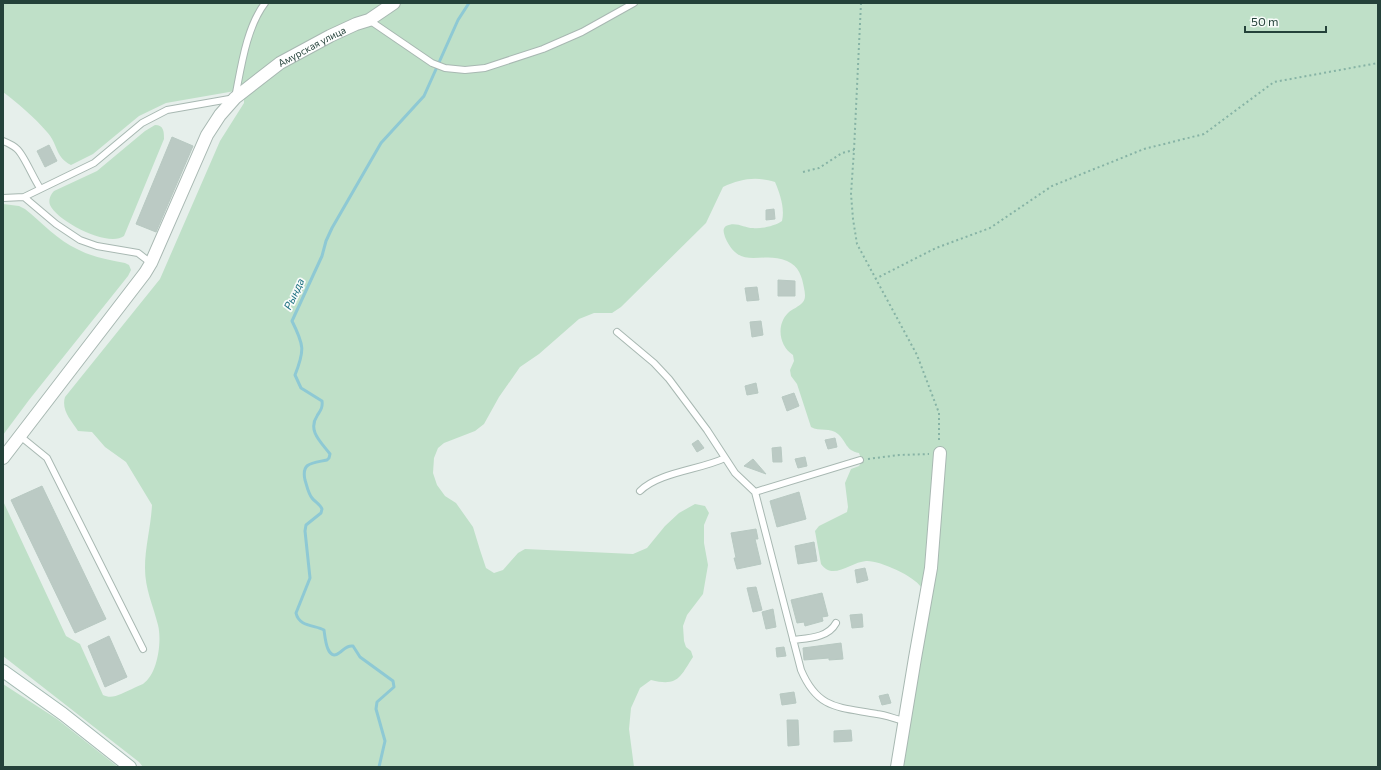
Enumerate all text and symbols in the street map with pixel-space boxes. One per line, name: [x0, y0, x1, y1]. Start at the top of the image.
scale bar: [1245, 8, 1326, 34]
text: 50 m: [1251, 14, 1279, 28]
street label: Амурская улица: [276, 24, 348, 69]
water label: Рында: [281, 276, 307, 312]

